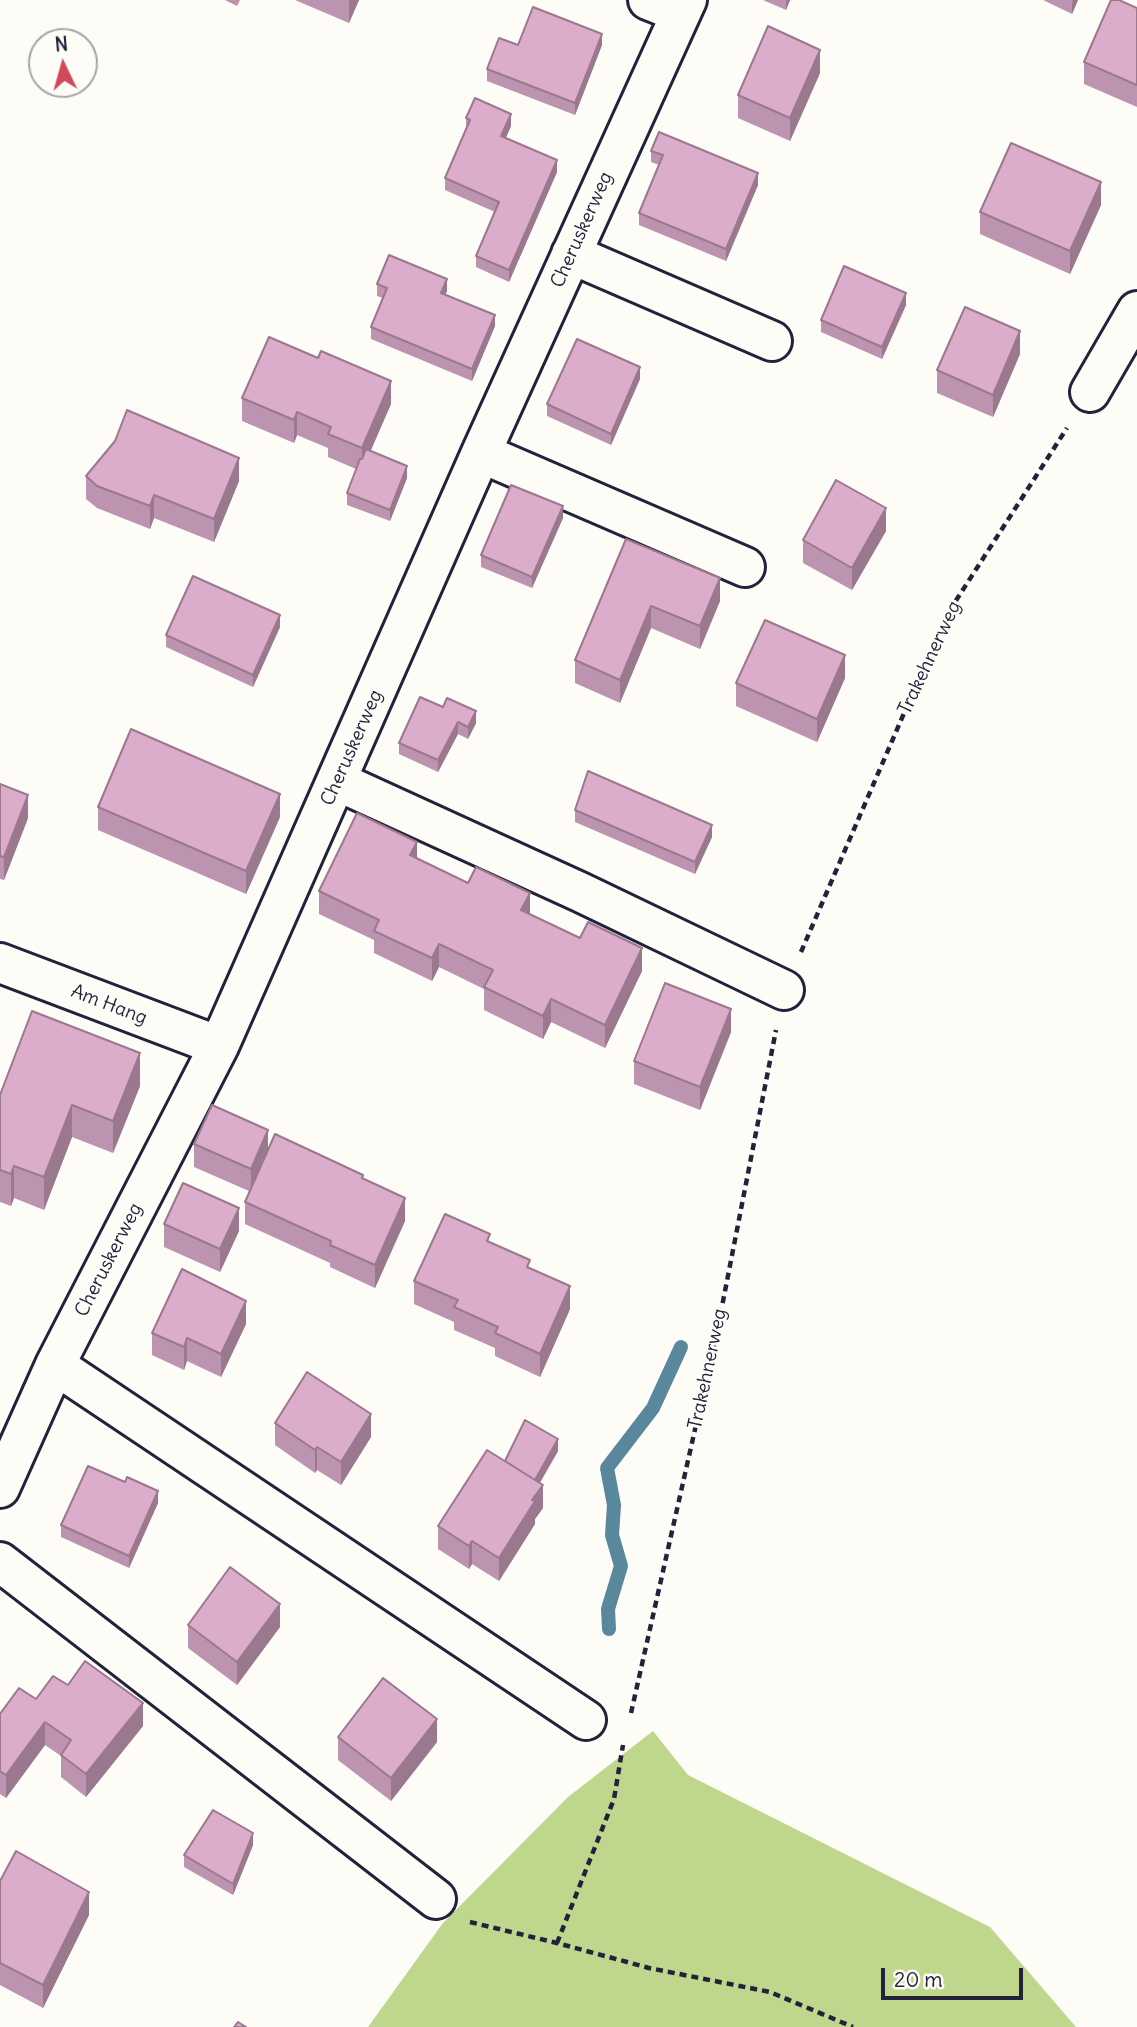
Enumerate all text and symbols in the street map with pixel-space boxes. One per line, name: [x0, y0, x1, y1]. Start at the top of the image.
north arrow: [28, 28, 98, 98]
text: N: [54, 32, 69, 57]
street label: Cheruskerweg: [546, 168, 618, 292]
street label: Trakehnerweg: [894, 598, 966, 718]
street label: Cheruskerweg: [316, 686, 388, 810]
street label: Am Hang: [68, 980, 150, 1030]
street label: Cheruskerweg: [71, 1199, 147, 1321]
street label: Trakehnerweg: [684, 1307, 732, 1431]
scale bar: [885, 1954, 1027, 1998]
text: 20 m: [894, 1966, 943, 1993]

